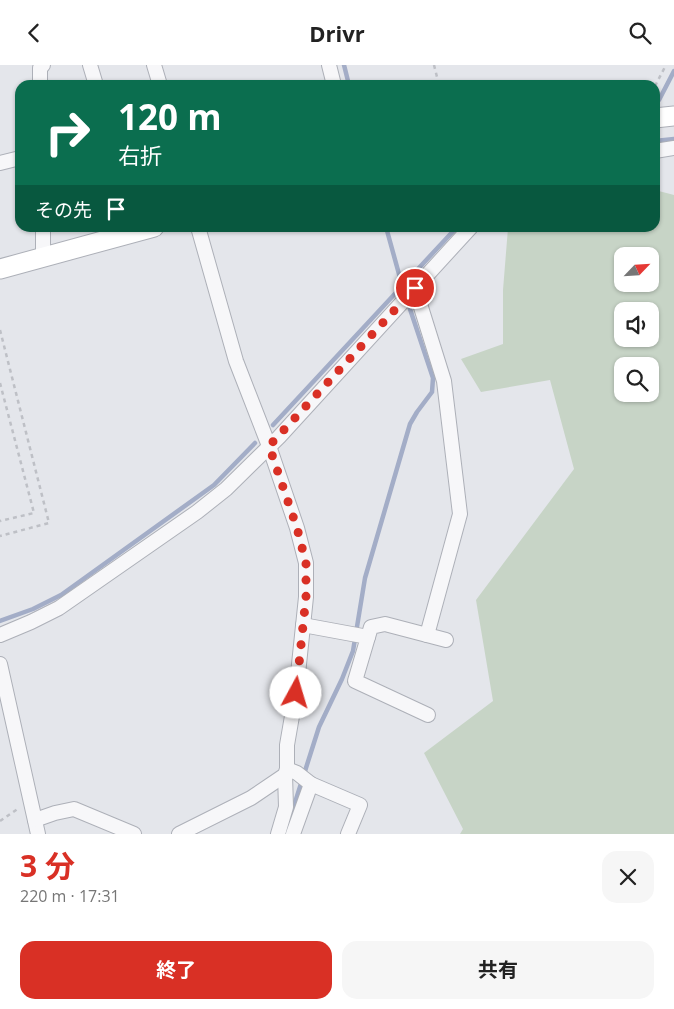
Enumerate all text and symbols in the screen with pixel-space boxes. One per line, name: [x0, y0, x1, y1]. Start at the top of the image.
text: Drivr: [309, 18, 365, 48]
icon: back: [20, 19, 48, 47]
icon: search: [626, 19, 654, 47]
text: 120 m: [118, 93, 222, 140]
icon: right: [35, 100, 100, 165]
text: 右折: [118, 140, 162, 170]
icon: arrive: [102, 195, 130, 223]
text: その先: [35, 197, 92, 223]
north arrow: [614, 247, 659, 293]
map controls: [614, 247, 659, 402]
pin: [394, 267, 436, 309]
icon: arrive: [401, 274, 429, 302]
button: sound: [614, 302, 659, 347]
button: search: [614, 357, 659, 402]
position arrow: [269, 666, 321, 718]
text: 3 分: [20, 845, 75, 886]
button: close: [602, 851, 654, 903]
text: 220 m · 17:31: [20, 885, 120, 907]
button: 終了: [20, 941, 332, 999]
button: 共有: [342, 941, 654, 999]

